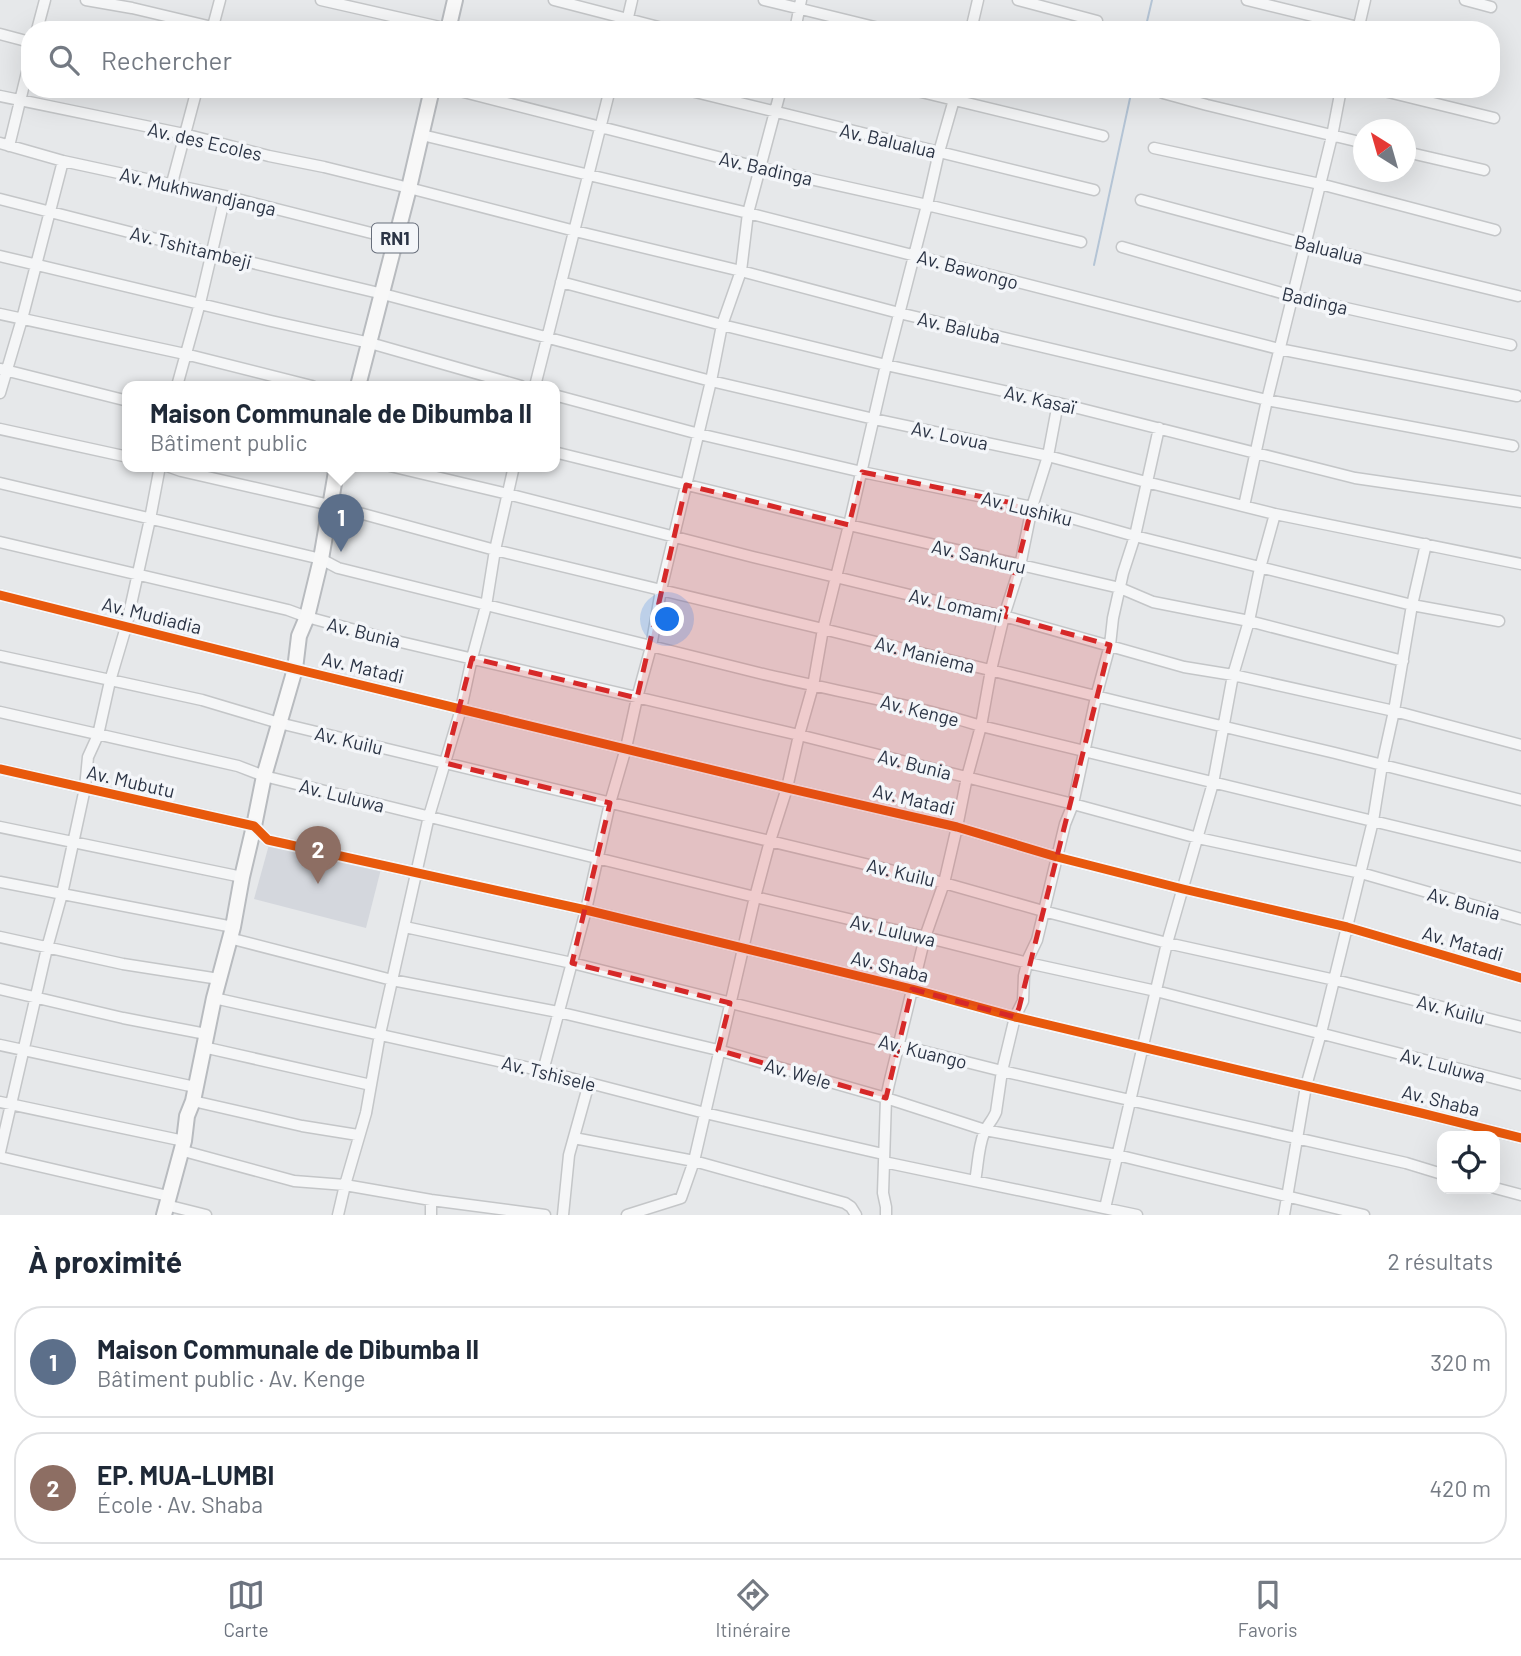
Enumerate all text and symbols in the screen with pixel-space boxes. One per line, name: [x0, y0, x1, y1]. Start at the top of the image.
search box: [21, 21, 1500, 98]
icon: search: [45, 41, 83, 79]
text: Rechercher: [101, 44, 232, 75]
street label: Av. des Ecoles: [146, 117, 264, 165]
street label: Av. Balualua: [838, 118, 938, 162]
north arrow: [1353, 119, 1416, 182]
street label: Av. Badinga: [717, 146, 815, 190]
street label: Av. Mukhwandjanga: [118, 162, 278, 220]
street label: Av. Tshitambeji: [128, 221, 254, 273]
road number: RN1: [372, 224, 418, 252]
street label: Balualua: [1292, 229, 1366, 269]
street label: Av. Bawongo: [915, 244, 1021, 294]
street label: Badinga: [1280, 281, 1350, 319]
street label: Av. Baluba: [915, 306, 1003, 348]
street label: Av. Kasaï: [1002, 380, 1079, 419]
popup: [122, 381, 560, 472]
text: Maison Communale de Dibumba II: [150, 397, 532, 428]
street label: Av. Lovua: [909, 416, 991, 454]
text: Bâtiment public: [150, 428, 307, 456]
street label: Av. Lushiku: [979, 486, 1075, 530]
pin: 1: [318, 494, 364, 552]
street label: Av. Sankuru: [930, 534, 1028, 578]
street label: Av. Lomami: [907, 583, 1005, 627]
street label: Av. Mudiadia: [100, 592, 204, 638]
your location: [650, 602, 684, 636]
street label: Av. Bunia: [325, 612, 403, 652]
street label: Av. Maniema: [873, 630, 977, 678]
street label: Av. Matadi: [320, 646, 406, 688]
street label: Av. Kenge: [878, 689, 962, 731]
street label: Av. Kuilu: [313, 721, 385, 759]
street label: Av. Bunia: [876, 744, 954, 784]
street label: Av. Mubutu: [85, 760, 177, 802]
street label: Av. Luluwa: [297, 773, 387, 817]
street label: Av. Matadi: [871, 778, 957, 820]
pin: 2: [295, 826, 341, 884]
street label: Av. Kuilu: [865, 853, 937, 891]
street label: Av. Bunia: [1425, 882, 1503, 924]
street label: Av. Luluwa: [848, 909, 938, 951]
street label: Av. Matadi: [1420, 920, 1506, 966]
street label: Av. Shaba: [849, 945, 931, 987]
street label: Av. Kuilu: [1415, 989, 1487, 1029]
street label: Av. Kuango: [876, 1029, 970, 1073]
street label: Av. Luluwa: [1398, 1043, 1488, 1087]
street label: Av. Tshisele: [500, 1050, 598, 1096]
street label: Av. Wele: [762, 1052, 834, 1094]
street label: Av. Shaba: [1400, 1079, 1482, 1121]
map controls: [1437, 1131, 1500, 1194]
button: locate: [1437, 1131, 1500, 1194]
text: À proximité: [28, 1243, 182, 1279]
text: 2 résultats: [1388, 1247, 1493, 1275]
text: Maison Communale de Dibumba II: [97, 1333, 479, 1364]
text: 1: [49, 1348, 57, 1376]
text: 320 m: [1430, 1348, 1491, 1376]
text: Bâtiment public · Av. Kenge: [97, 1364, 366, 1392]
text: EP. MUA-LUMBI: [97, 1459, 274, 1490]
text: 2: [47, 1474, 59, 1502]
text: 420 m: [1429, 1474, 1491, 1502]
text: École · Av. Shaba: [97, 1490, 263, 1518]
tab: Carte: [223, 1576, 269, 1641]
tab: Itinéraire: [715, 1576, 791, 1641]
tab: Favoris: [1238, 1576, 1298, 1641]

